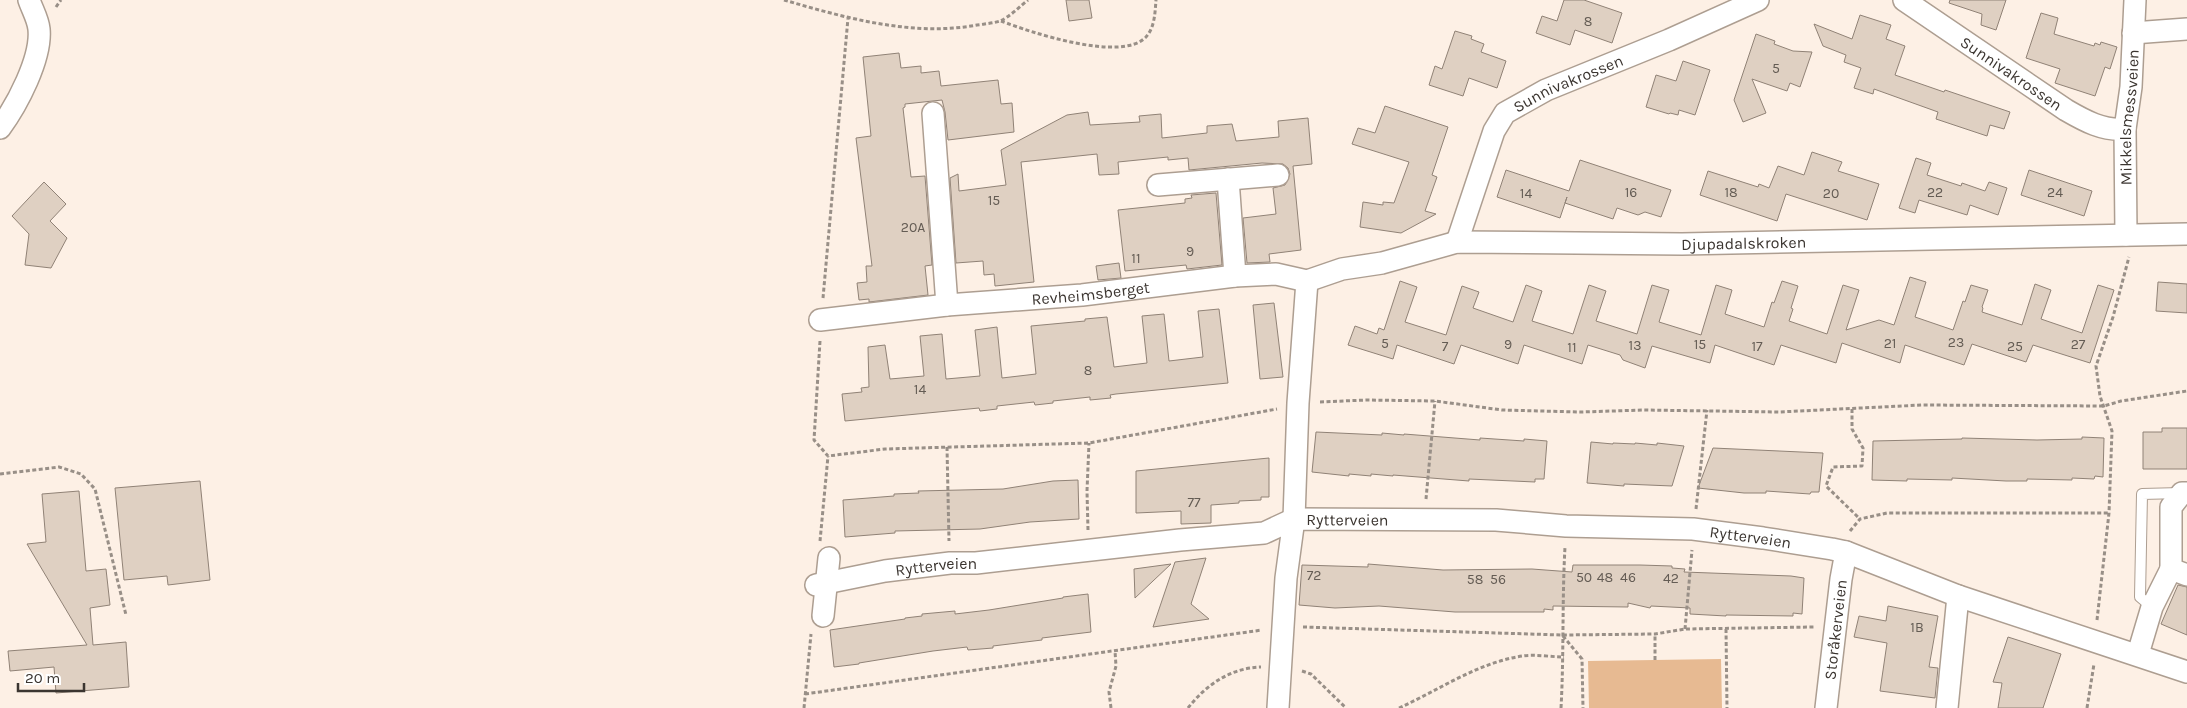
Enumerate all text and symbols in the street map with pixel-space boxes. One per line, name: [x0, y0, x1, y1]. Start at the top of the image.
house number: 8: [1584, 13, 1592, 30]
street label: Sunnivakrossen: [1957, 32, 2066, 114]
street label: Mikkelsmessveien: [2115, 49, 2142, 185]
street label: Sunnivakrossen: [1510, 50, 1626, 116]
house number: 5: [1772, 60, 1780, 77]
house number: 16: [1625, 184, 1637, 201]
house number: 18: [1724, 184, 1738, 201]
house number: 22: [1927, 184, 1943, 201]
house number: 24: [2047, 184, 2063, 201]
house number: 14: [1520, 185, 1532, 202]
house number: 20: [1823, 185, 1839, 202]
house number: 15: [988, 192, 1000, 209]
house number: 20A: [901, 219, 925, 236]
street label: Djupadalskroken: [1681, 232, 1806, 254]
house number: 9: [1186, 243, 1194, 260]
house number: 11: [1131, 250, 1141, 267]
street label: Revheimsberget: [1031, 277, 1151, 308]
house number: 23: [1948, 334, 1964, 351]
house number: 5: [1381, 335, 1389, 352]
house number: 21: [1884, 335, 1896, 352]
house number: 9: [1504, 336, 1512, 353]
house number: 15: [1694, 336, 1706, 353]
house number: 27: [2071, 336, 2086, 353]
house number: 13: [1629, 337, 1641, 354]
house number: 7: [1442, 338, 1449, 355]
house number: 17: [1751, 338, 1763, 355]
house number: 25: [2007, 338, 2023, 355]
house number: 11: [1567, 339, 1577, 356]
house number: 8: [1084, 362, 1092, 379]
house number: 14: [914, 381, 926, 398]
house number: 77: [1187, 494, 1201, 511]
street label: Rytterveien: [1306, 510, 1389, 529]
street label: Rytterveien: [1709, 522, 1793, 552]
street label: Rytterveien: [894, 554, 977, 579]
house number: 72: [1307, 567, 1321, 584]
house number: 50: [1576, 569, 1592, 586]
house number: 48: [1597, 569, 1613, 586]
house number: 46: [1620, 569, 1636, 586]
house number: 42: [1663, 570, 1679, 587]
house number: 58: [1467, 571, 1483, 588]
house number: 56: [1490, 571, 1506, 588]
street label: Storåkerveien: [1820, 578, 1850, 681]
house number: 1B: [1910, 619, 1924, 636]
scale bar: [18, 660, 84, 692]
text: 20 m: [25, 669, 60, 687]

